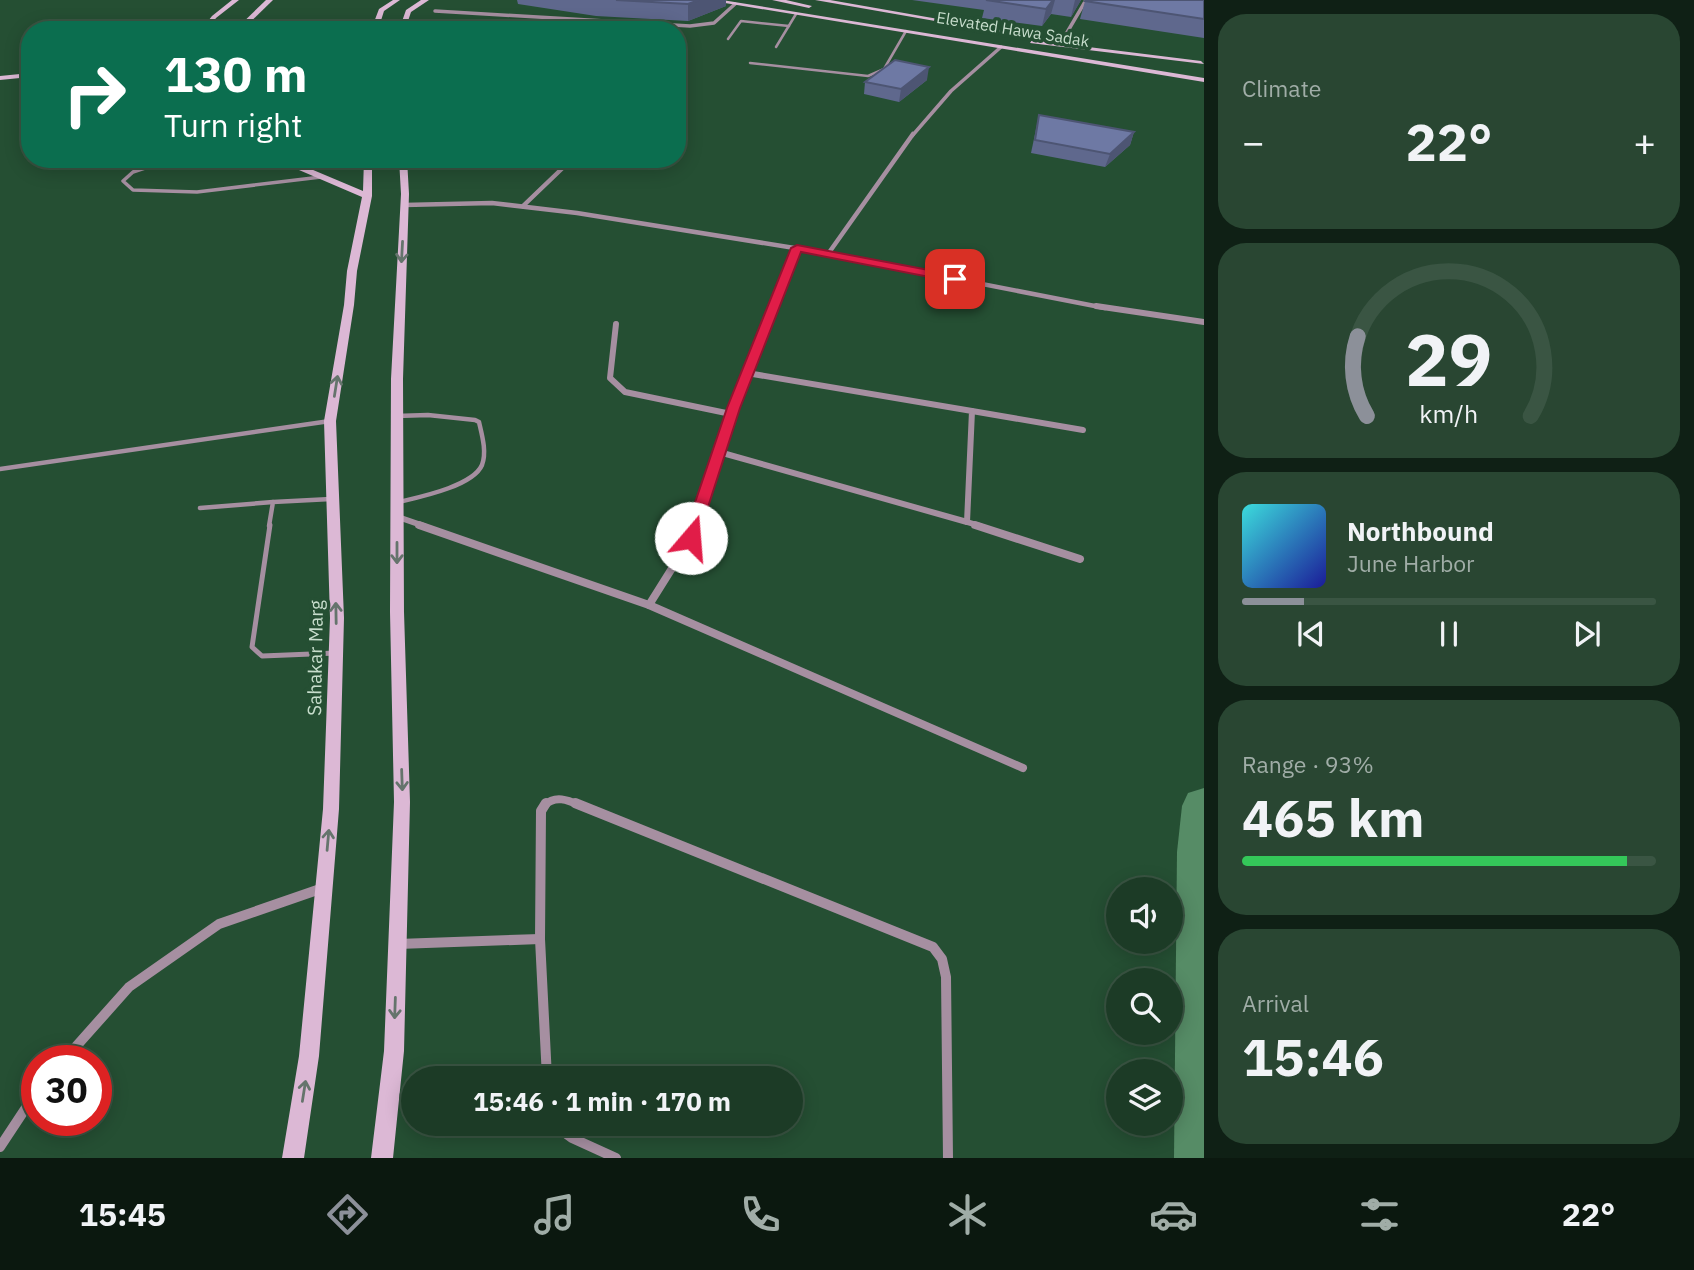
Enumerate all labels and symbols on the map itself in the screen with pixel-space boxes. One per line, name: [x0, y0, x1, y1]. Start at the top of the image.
street label: Elevated Hawa Sadak: [935, 7, 1091, 51]
one-way arrow: [396, 240, 409, 263]
pin: [925, 249, 985, 309]
one-way arrow: [330, 375, 343, 398]
position arrow: [654, 501, 728, 575]
one-way arrow: [390, 541, 404, 564]
street label: Sahakar Marg: [302, 600, 328, 716]
one-way arrow: [329, 601, 343, 624]
one-way arrow: [395, 768, 408, 791]
one-way arrow: [322, 829, 335, 852]
one-way arrow: [389, 996, 402, 1019]
speed limit sign: 30: [21, 1045, 112, 1136]
one-way arrow: [298, 1080, 311, 1102]

